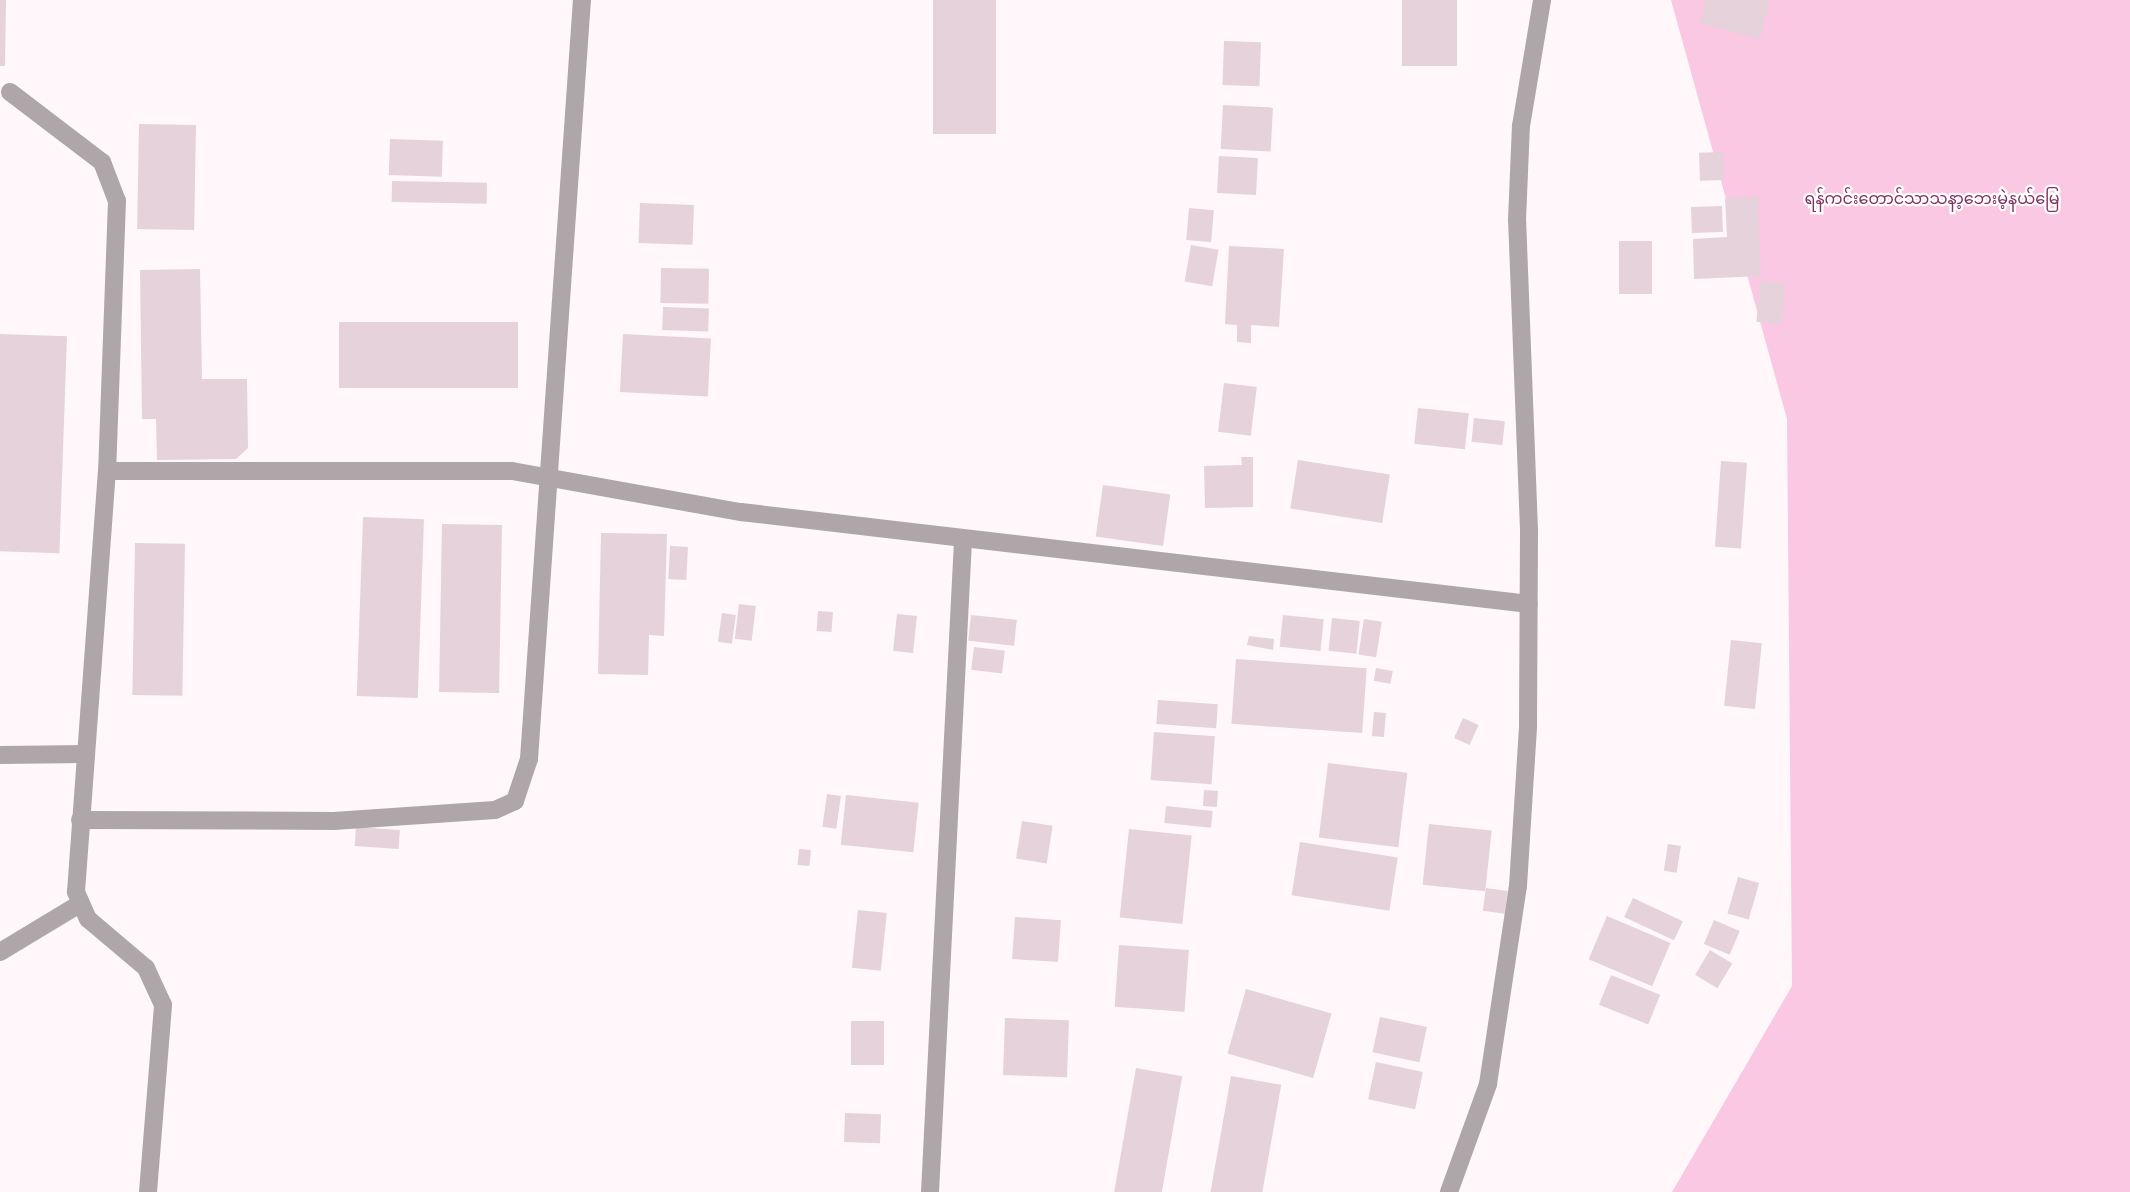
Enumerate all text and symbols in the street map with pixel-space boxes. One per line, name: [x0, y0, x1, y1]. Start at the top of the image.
park label: ရန်ကင်းတောင်သာသနာ့ဘေးမဲ့နယ်မြေ: [1804, 189, 2060, 209]

